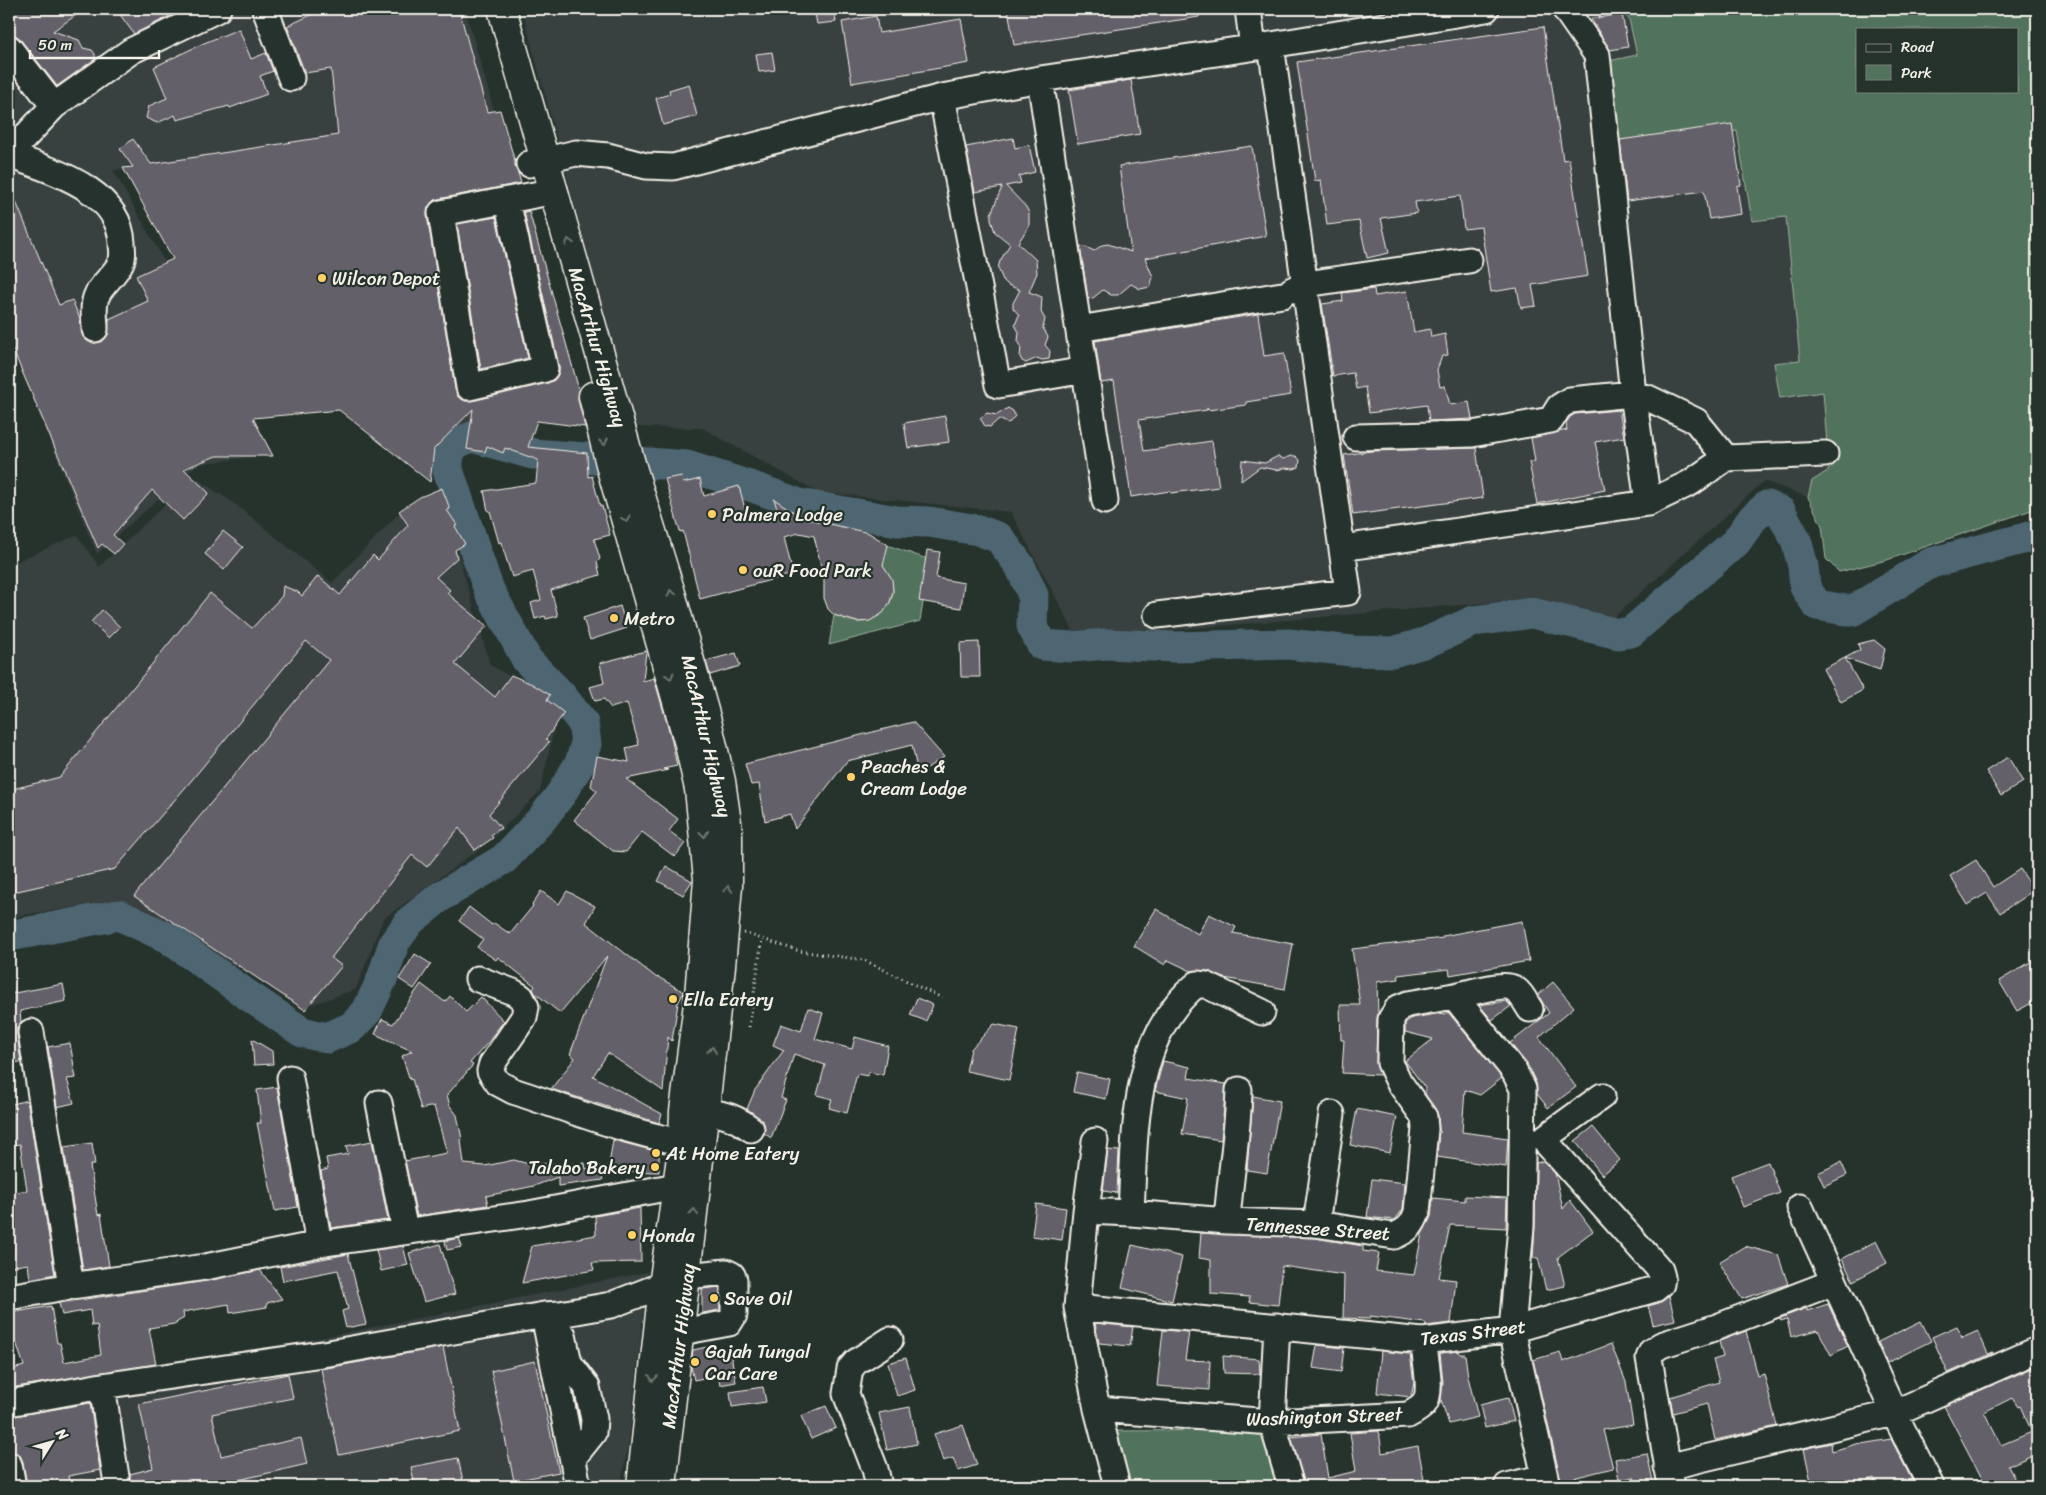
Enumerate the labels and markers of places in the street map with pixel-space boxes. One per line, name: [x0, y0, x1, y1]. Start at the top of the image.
place label: Wilcon Depot: [332, 262, 440, 295]
marker: Wilcon Depot: [316, 272, 328, 284]
place label: Palmera Lodge: [722, 498, 843, 531]
marker: Palmera Lodge: [706, 508, 718, 520]
place label: ouR Food Park: [753, 554, 872, 587]
marker: ouR Food Park: [737, 564, 749, 576]
place label: Metro: [624, 602, 675, 635]
marker: Metro: [608, 612, 620, 624]
place label: Peaches & Cream Lodge: [861, 750, 967, 805]
marker: Peaches & Cream Lodge: [845, 771, 857, 783]
place label: Ella Eatery: [683, 983, 774, 1016]
marker: Ella Eatery: [667, 993, 679, 1005]
place label: At Home Eatery: [665, 1137, 799, 1170]
marker: At Home Eatery: [650, 1147, 662, 1159]
place label: Talabo Bakery: [528, 1151, 645, 1184]
marker: Talabo Bakery: [649, 1161, 661, 1173]
place label: Honda: [642, 1219, 695, 1252]
marker: Honda: [626, 1229, 638, 1241]
place label: Save Oil: [724, 1282, 793, 1315]
marker: Save Oil: [708, 1292, 720, 1304]
place label: Gajah Tungal Car Care: [705, 1335, 811, 1390]
marker: Gajah Tungal Car Care: [689, 1356, 701, 1368]

